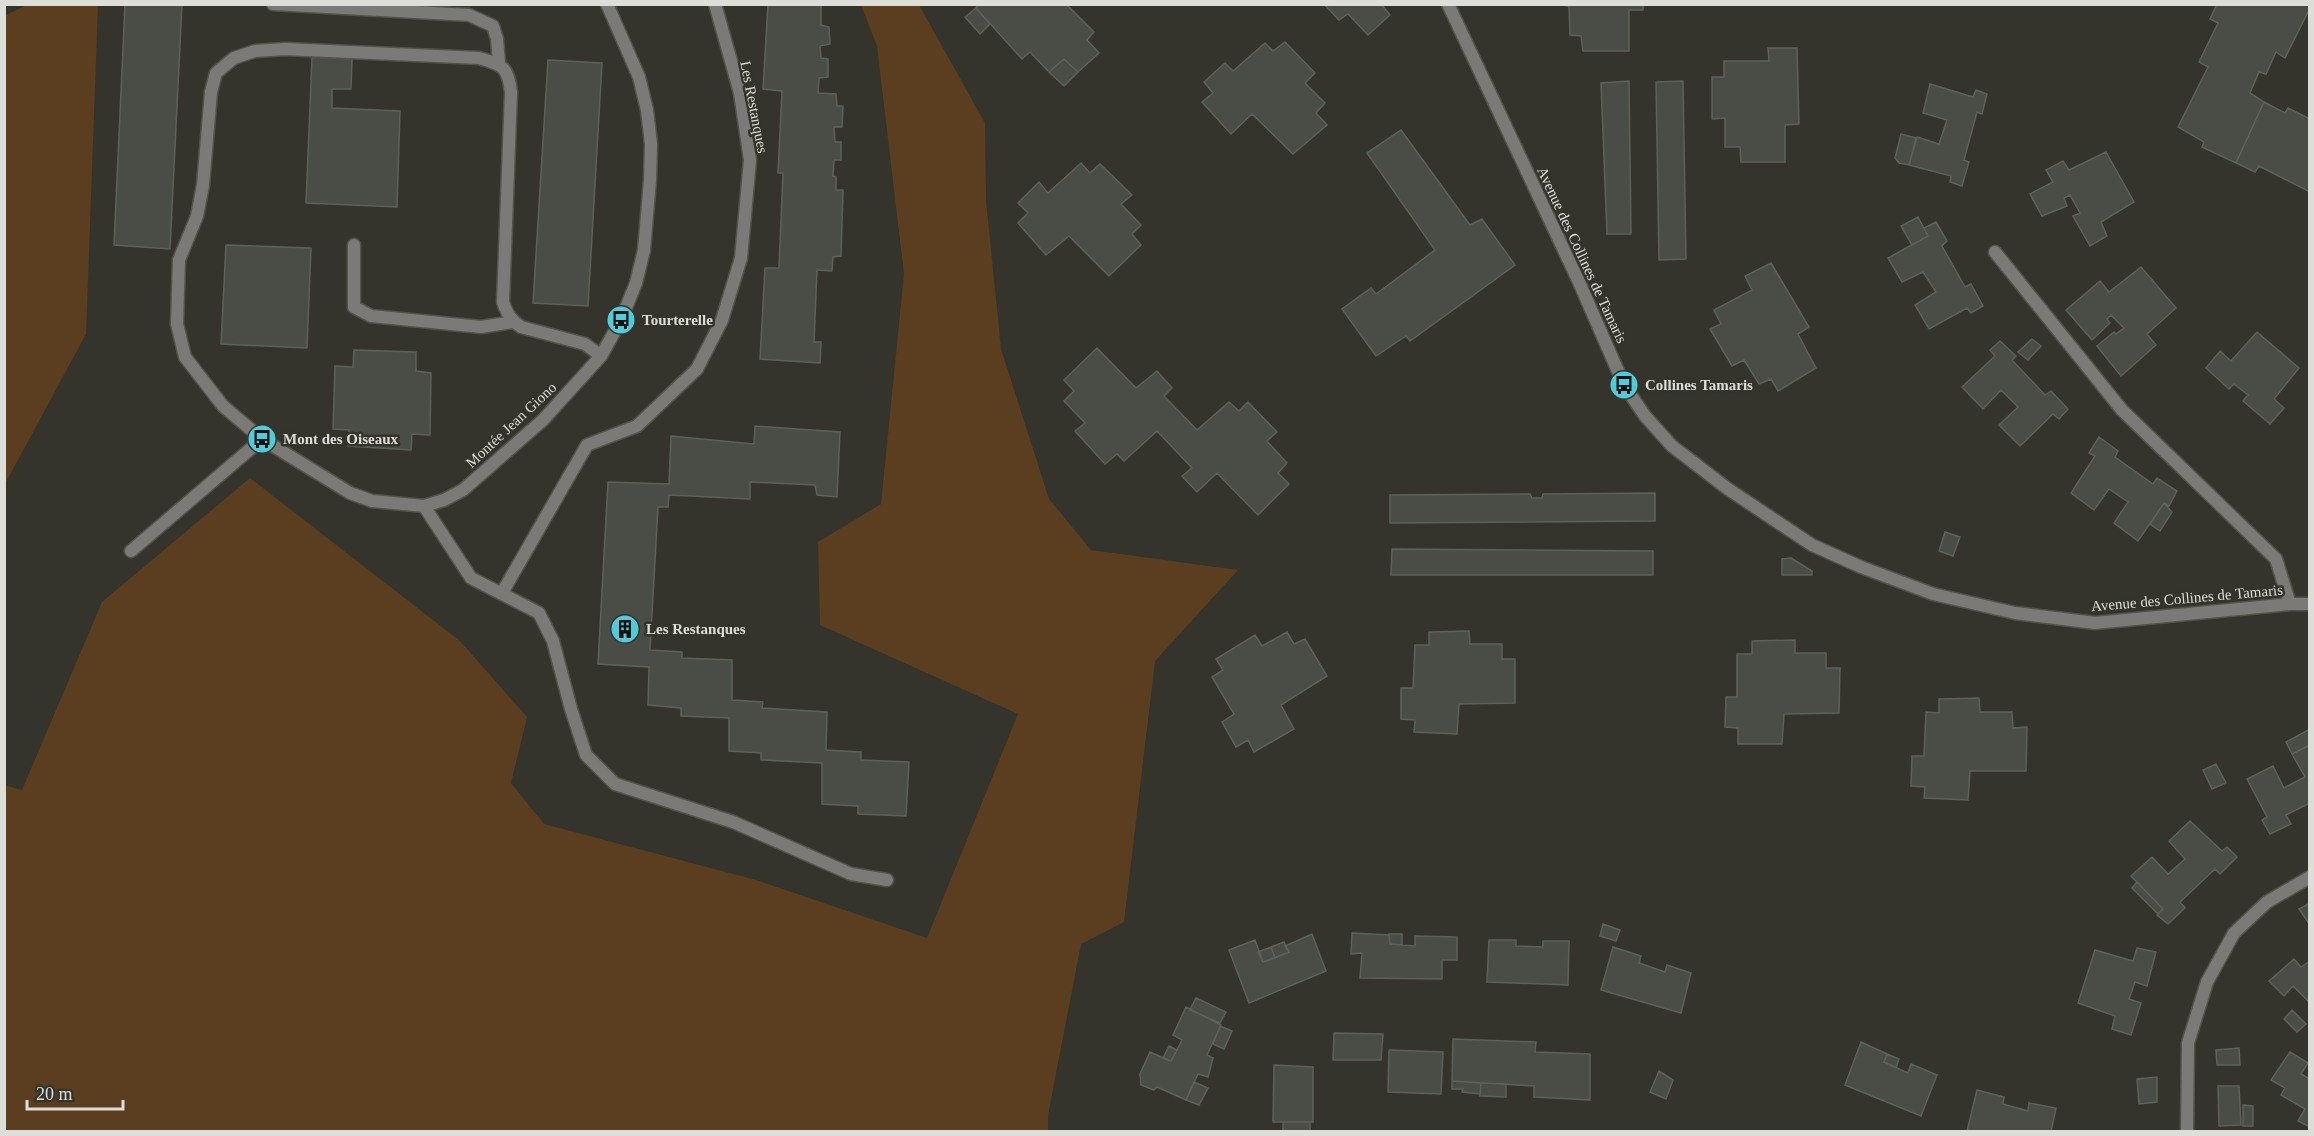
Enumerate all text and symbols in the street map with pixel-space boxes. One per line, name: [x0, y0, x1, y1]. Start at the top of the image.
street label: Les Restanques: [737, 59, 771, 155]
street label: Avenue des Collines de Tamaris: [1534, 164, 1630, 346]
bus stop icon: Tourterelle: [605, 304, 637, 336]
place label: Tourterelle: [642, 312, 713, 328]
bus stop icon: Collines Tamaris: [1608, 369, 1640, 401]
place label: Collines Tamaris: [1645, 377, 1753, 393]
street label: Montée Jean Giono: [463, 379, 559, 471]
bus stop icon: Mont des Oiseaux: [246, 423, 278, 455]
place label: Mont des Oiseaux: [283, 431, 399, 447]
street label: Avenue des Collines de Tamaris: [2090, 582, 2284, 614]
building icon: Les Restanques: [609, 613, 641, 645]
place label: Les Restanques: [646, 621, 746, 637]
scale bar: [27, 1073, 123, 1111]
text: 20 m: [36, 1084, 73, 1104]

